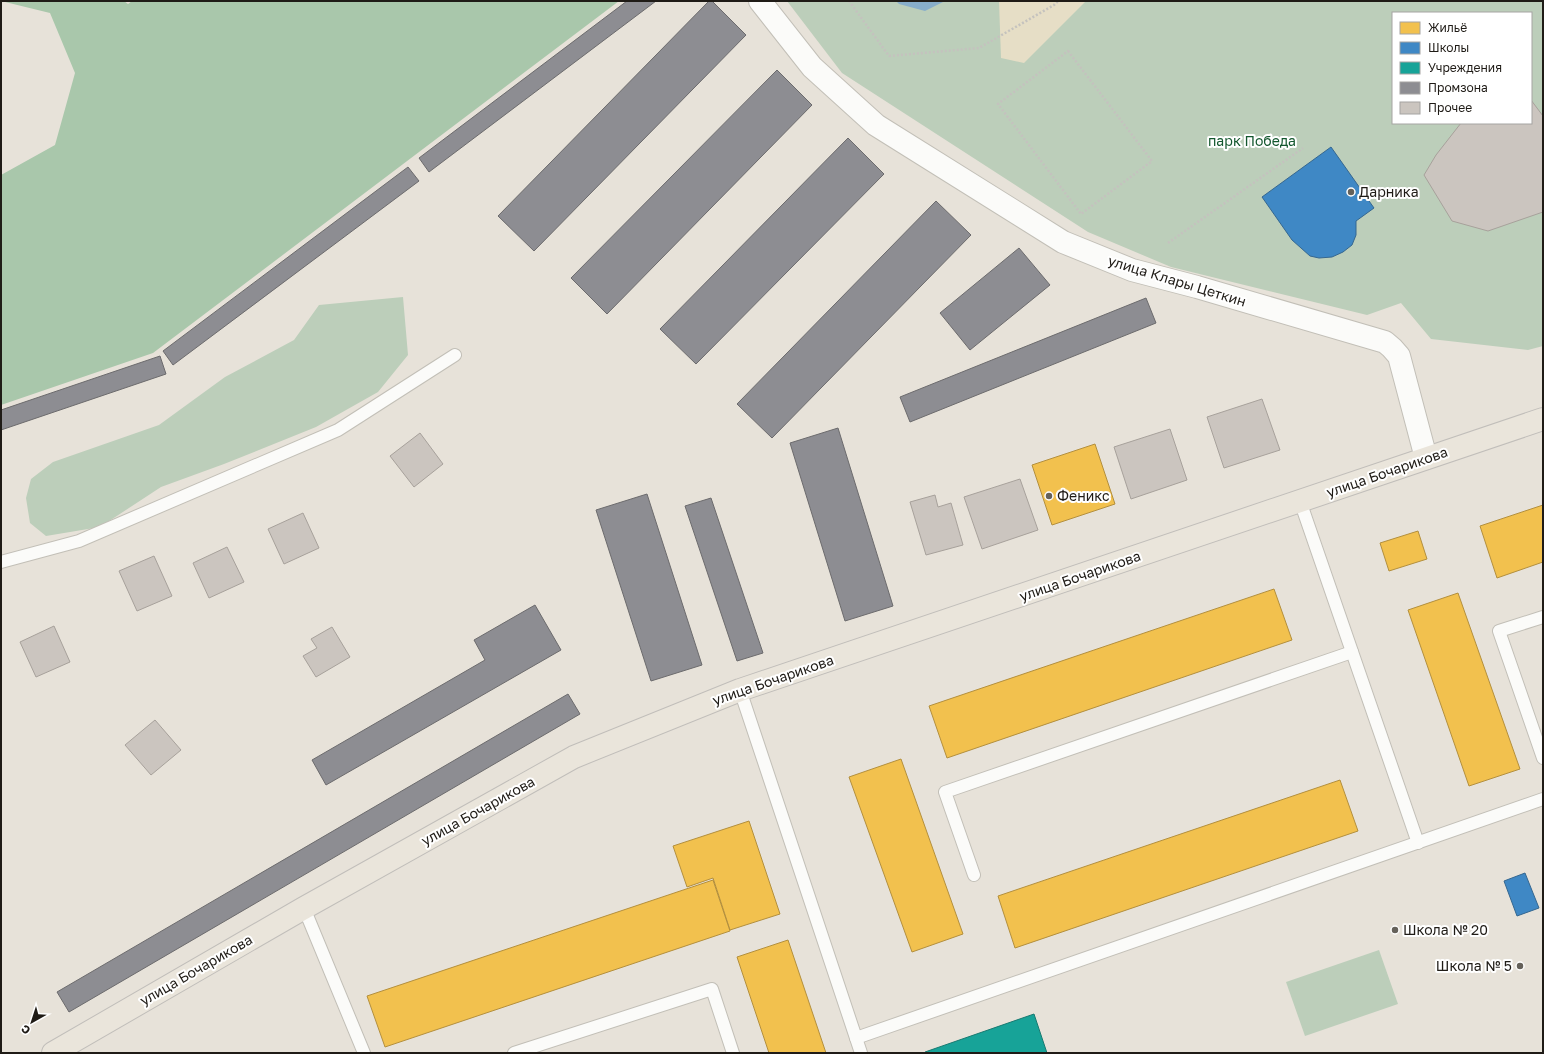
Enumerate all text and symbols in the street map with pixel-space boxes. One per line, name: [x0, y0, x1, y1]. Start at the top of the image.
legend: [1392, 12, 1532, 124]
text: Жильё: [1428, 20, 1467, 35]
text: Школы: [1428, 40, 1469, 55]
text: Учреждения: [1428, 60, 1502, 75]
text: Промзона: [1428, 80, 1488, 95]
text: Прочее: [1428, 100, 1472, 115]
park label: парк Победa: [1208, 132, 1296, 149]
place label: Дарника: [1359, 183, 1419, 200]
marker: Дарника: [1346, 187, 1356, 197]
street label: улица Клары Цеткин: [1106, 251, 1248, 310]
street label: улица Бочарикова: [1324, 443, 1450, 500]
place label: Феникс: [1057, 487, 1110, 504]
marker: Феникс: [1044, 491, 1054, 501]
street label: улица Бочарикова: [1017, 547, 1143, 604]
street label: улица Бочарикова: [710, 651, 836, 708]
street label: улица Бочарикова: [418, 772, 537, 849]
place label: Школа № 20: [1403, 921, 1488, 938]
marker: Школа № 20: [1390, 925, 1400, 935]
street label: улица Бочарикова: [136, 930, 255, 1009]
place label: Школа № 5: [1436, 957, 1512, 974]
marker: Школа № 5: [1515, 961, 1525, 971]
north arrow: [12, 1002, 52, 1042]
text: С: [18, 1023, 33, 1038]

